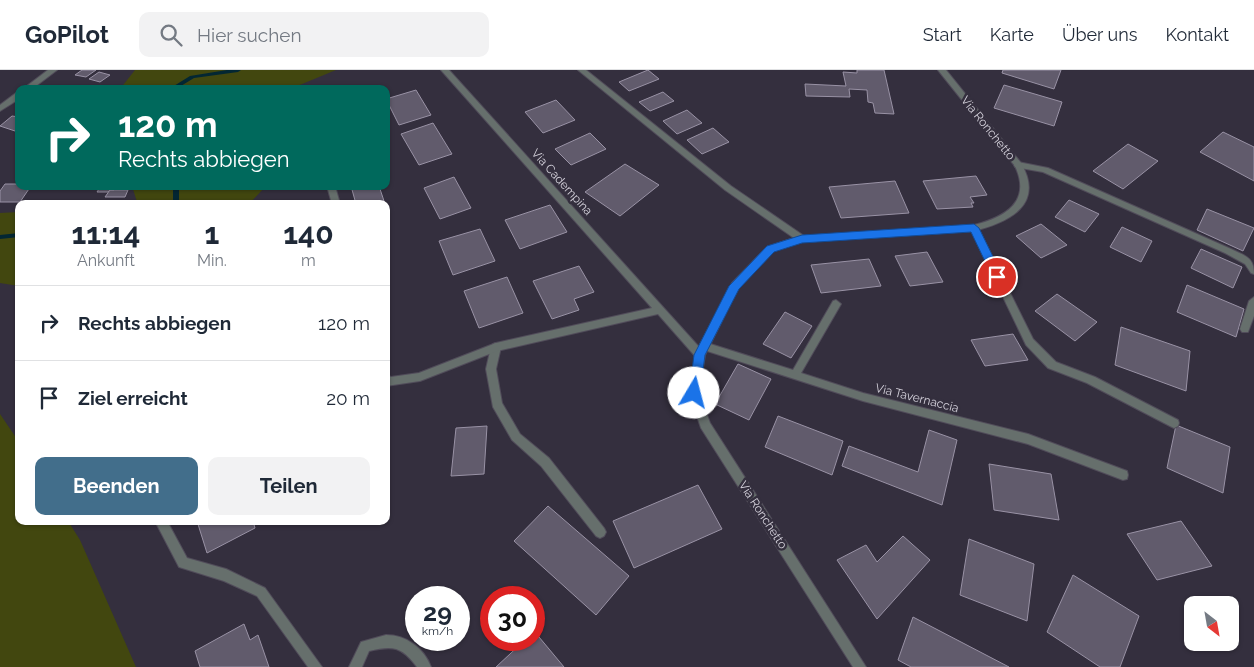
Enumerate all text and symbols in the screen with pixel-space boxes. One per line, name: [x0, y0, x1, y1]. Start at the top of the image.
search box: [139, 12, 489, 57]
text: GoPilot: [25, 20, 109, 49]
icon: search: [157, 21, 185, 49]
text: Hier suchen: [197, 24, 302, 46]
text: Start: [923, 24, 962, 45]
text: Karte: [990, 24, 1034, 45]
text: Über uns: [1062, 24, 1137, 45]
text: Kontakt: [1165, 24, 1229, 45]
street label: Via Ronchetto: [958, 93, 1018, 163]
text: 120 m: [118, 104, 218, 145]
icon: right: [35, 105, 100, 170]
text: Rechts abbiegen: [118, 146, 290, 172]
street label: Via Cadempina: [529, 146, 595, 218]
text: 11:14: [71, 216, 140, 251]
text: 1: [204, 216, 219, 251]
text: 140: [283, 216, 334, 251]
text: Ankunft: [77, 251, 135, 270]
text: Min.: [197, 251, 227, 270]
text: m: [301, 251, 316, 270]
pin: [976, 256, 1018, 298]
icon: arrive: [983, 263, 1011, 291]
icon: right: [35, 309, 63, 337]
text: Rechts abbiegen: [78, 312, 231, 334]
text: 120 m: [318, 312, 370, 334]
position arrow: [667, 366, 719, 418]
street label: Via Tavernaccia: [874, 381, 960, 415]
icon: arrive: [35, 384, 63, 412]
text: Ziel erreicht: [78, 387, 188, 409]
text: 20 m: [326, 387, 370, 409]
button: Beenden: [35, 457, 198, 515]
button: Teilen: [208, 457, 370, 515]
street label: Via Ronchetto: [736, 479, 790, 551]
speed limit sign: 30: [480, 586, 545, 651]
north arrow: [1184, 596, 1239, 651]
map controls: [1184, 596, 1239, 651]
text: 29: [423, 597, 452, 627]
text: km/h: [422, 624, 453, 638]

